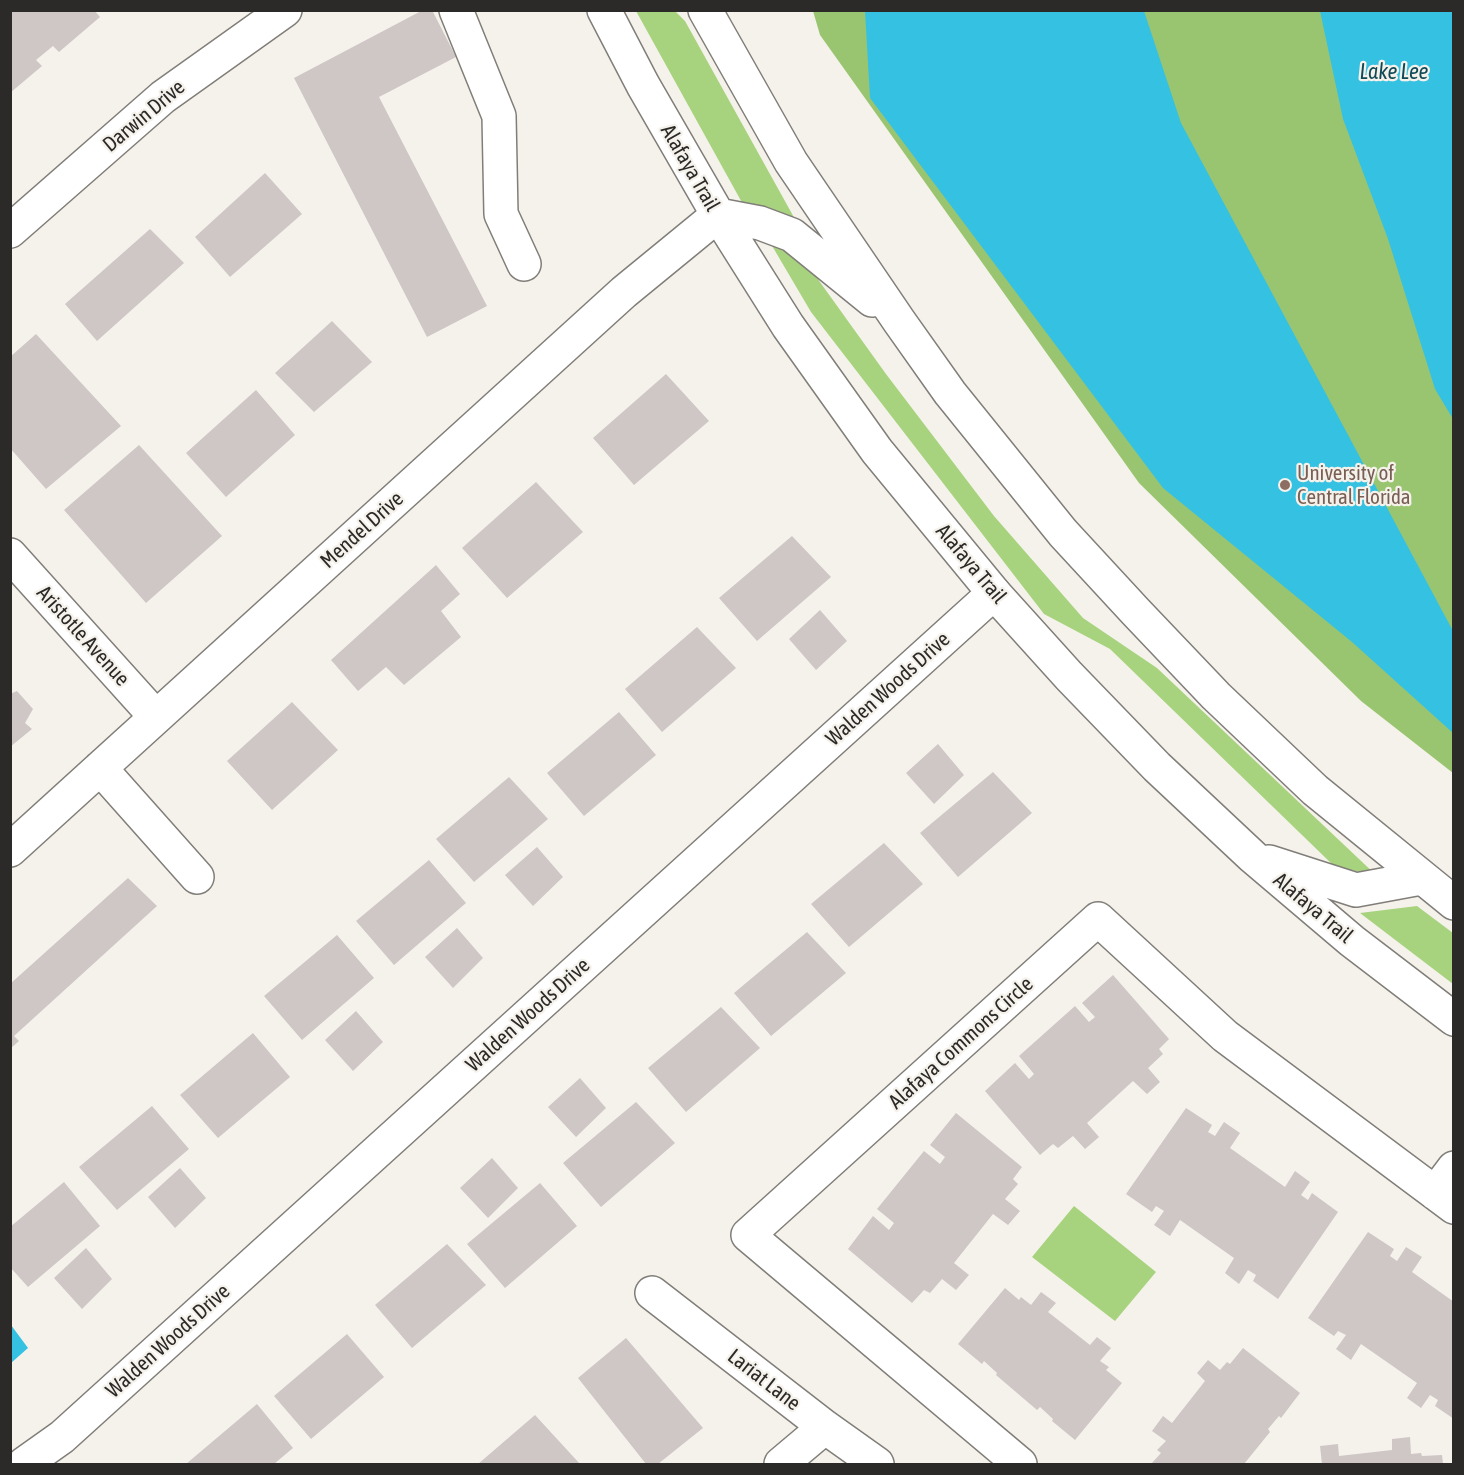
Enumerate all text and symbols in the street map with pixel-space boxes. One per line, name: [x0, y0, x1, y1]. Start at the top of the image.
water label: Lake Lee: [1359, 59, 1429, 85]
street label: Darwin Drive: [98, 75, 190, 157]
street label: Alafaya Trail: [655, 120, 725, 216]
place label: University of Central Florida: [1297, 460, 1411, 510]
marker: University of Central Florida: [1278, 478, 1292, 492]
street label: Mendel Drive: [315, 486, 409, 574]
street label: Alafaya Trail: [930, 519, 1012, 609]
street label: Aristotle Avenue: [31, 581, 135, 691]
street label: Walden Woods Drive: [821, 627, 955, 751]
street label: Alafaya Trail: [1268, 867, 1358, 949]
street label: Walden Woods Drive: [461, 953, 595, 1077]
street label: Alafaya Commons Circle: [884, 972, 1038, 1114]
street label: Walden Woods Drive: [101, 1279, 235, 1403]
street label: Lariat Lane: [723, 1344, 805, 1416]

